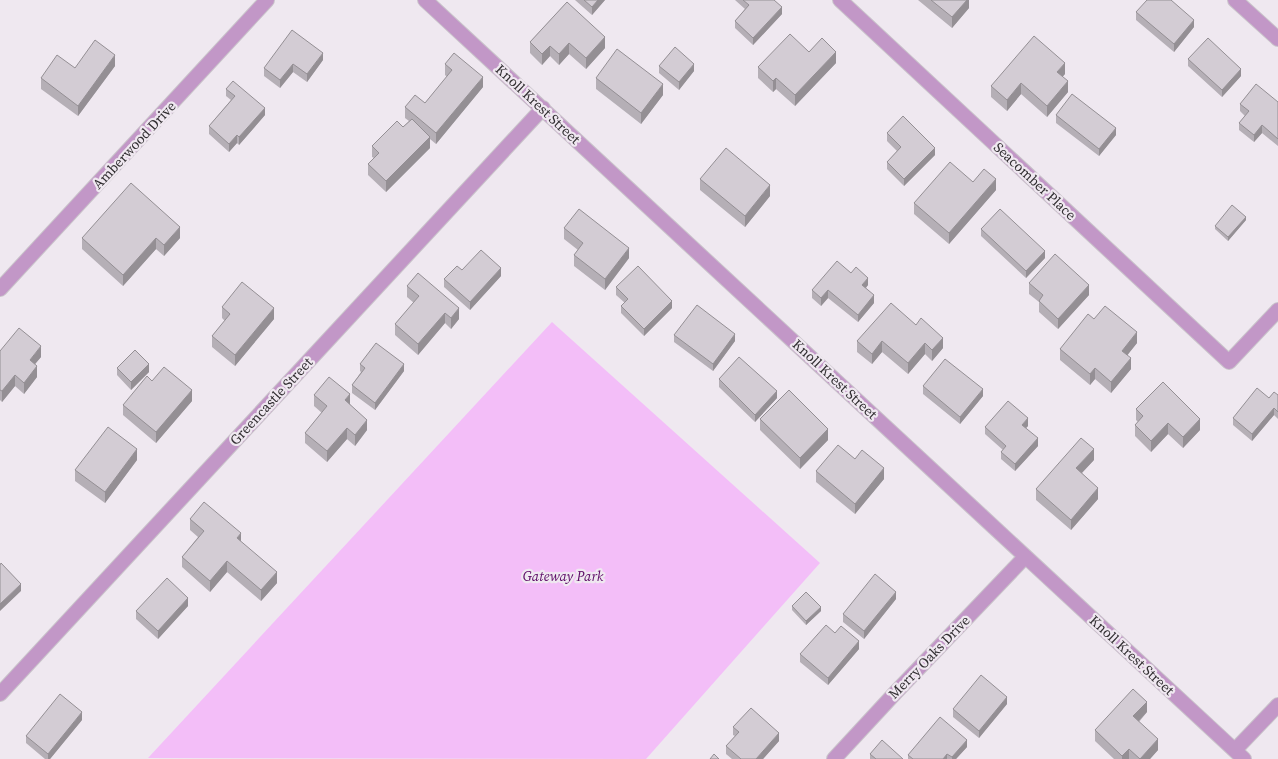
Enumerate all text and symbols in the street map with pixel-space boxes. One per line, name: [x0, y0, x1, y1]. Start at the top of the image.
street label: Knoll Krest Street: [491, 59, 585, 149]
street label: Amberwood Drive: [88, 97, 180, 193]
street label: Seacomber Place: [989, 137, 1081, 225]
street label: Knoll Krest Street: [788, 334, 882, 424]
street label: Greencastle Street: [225, 352, 317, 449]
park label: Gateway Park: [523, 566, 604, 586]
street label: Knoll Krest Street: [1085, 610, 1179, 700]
street label: Merry Oaks Drive: [884, 611, 974, 703]

